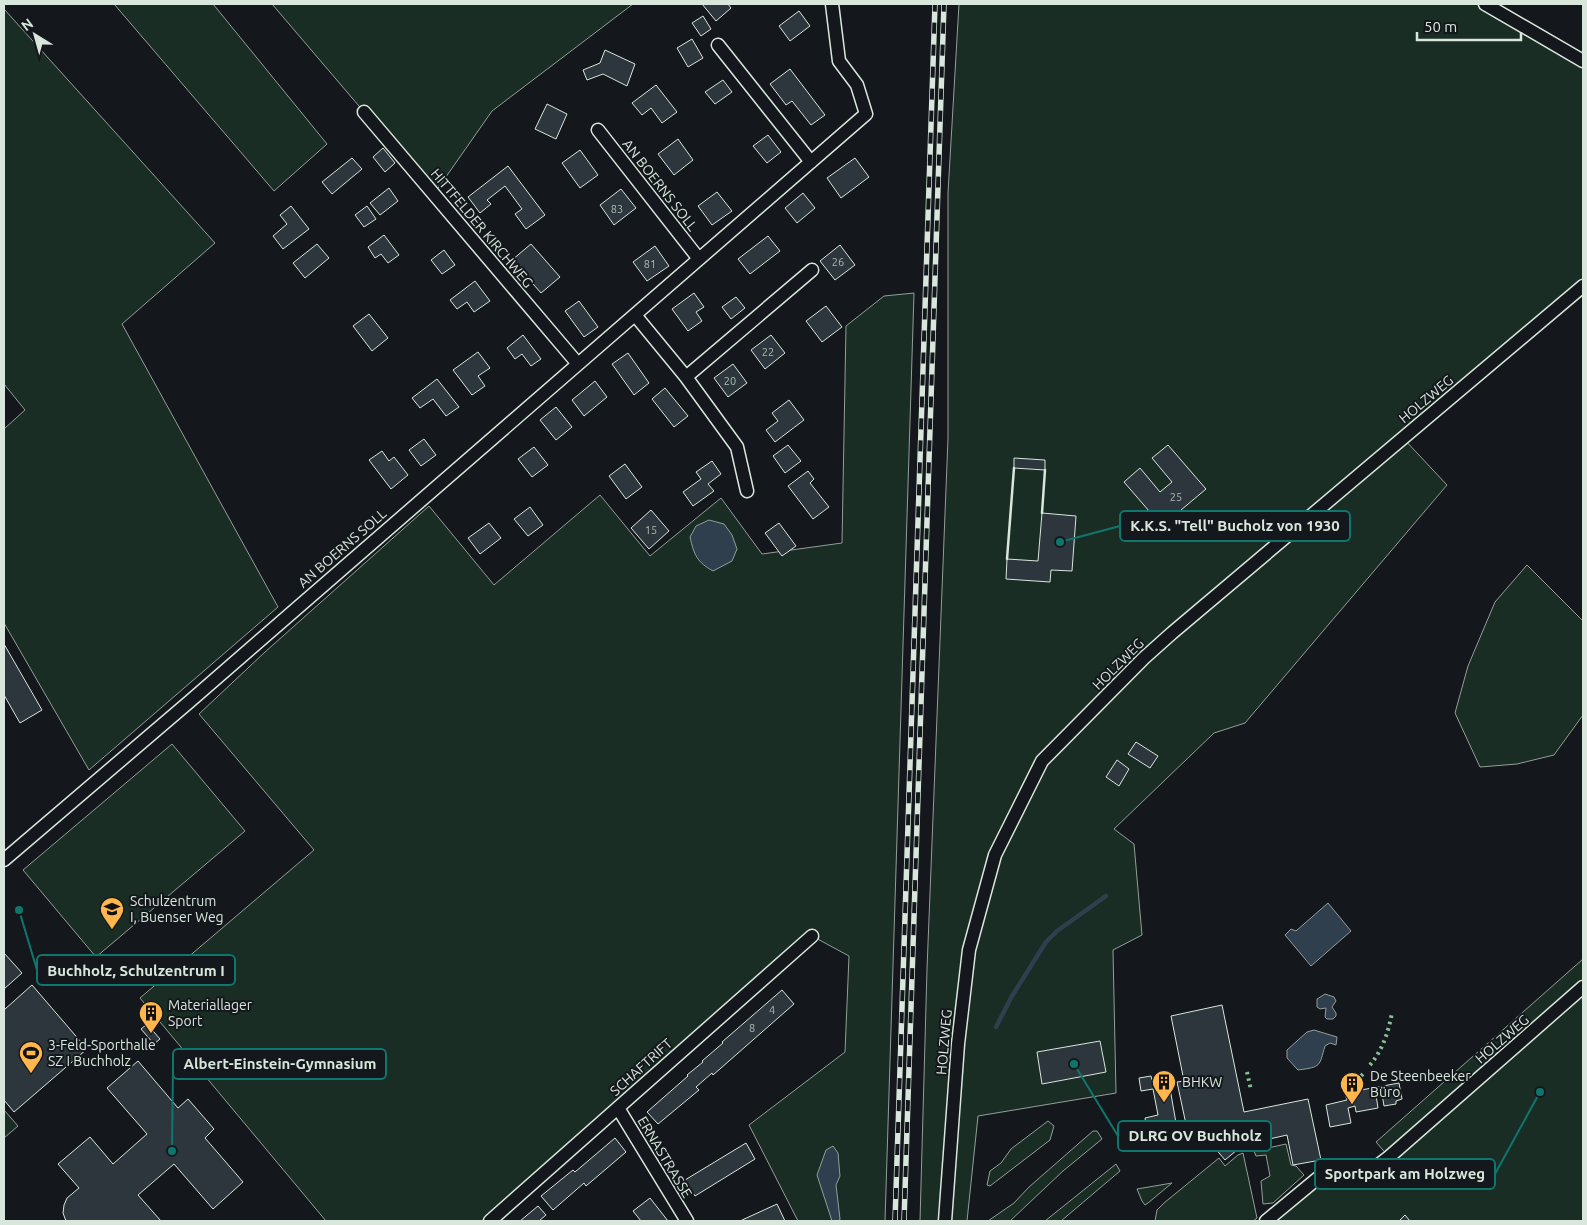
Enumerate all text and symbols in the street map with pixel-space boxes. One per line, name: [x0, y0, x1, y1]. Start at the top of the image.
north arrow: [10, 10, 60, 60]
scale bar: [1417, 10, 1521, 42]
text: N: [18, 15, 36, 34]
text: 50 m: [1424, 18, 1457, 35]
street label: AN BOERNS SOLL: [619, 136, 701, 234]
street label: HITTFELDER KIRCHWEG: [428, 165, 536, 291]
house number: 83: [611, 203, 623, 215]
house number: 26: [832, 256, 844, 268]
house number: 81: [644, 258, 656, 270]
house number: 22: [762, 346, 774, 358]
street label: HOLZWEG: [1396, 372, 1456, 426]
house number: 20: [724, 375, 736, 387]
house number: 25: [1170, 491, 1182, 503]
street label: AN BOERNS SOLL: [295, 505, 389, 591]
callout: K.K.S. "Tell" Bucholz von 1930: [1120, 511, 1350, 541]
text: K.K.S. "Tell" Bucholz von 1930: [1130, 517, 1340, 534]
house number: 15: [645, 524, 657, 536]
street label: HOLZWEG: [1089, 635, 1147, 693]
place label: Schulzentrum I, Buenser Weg: [130, 893, 224, 925]
school or university icon: Schulzentrum I, Buenser Weg: [99, 896, 125, 930]
callout: Buchholz, Schulzentrum I: [37, 955, 235, 985]
text: Buchholz, Schulzentrum I: [47, 962, 225, 979]
place label: Materiallager Sport: [168, 997, 253, 1029]
building icon: Materiallager Sport: [138, 1000, 164, 1034]
house number: 4: [769, 1004, 775, 1016]
street label: HOLZWEG: [933, 1009, 955, 1075]
street label: HOLZWEG: [1472, 1011, 1532, 1067]
house number: 8: [749, 1022, 755, 1034]
street label: SCHAFTRIFT: [607, 1035, 675, 1099]
place label: 3-Feld-Sporthalle SZ I Buchholz: [48, 1037, 156, 1069]
sports icon: 3-Feld-Sporthalle SZ I Buchholz: [18, 1040, 44, 1074]
callout: Albert-Einstein-Gymnasium: [173, 1049, 386, 1079]
text: Albert-Einstein-Gymnasium: [184, 1055, 376, 1072]
place label: De Steenbeeker Büro: [1370, 1068, 1471, 1100]
building icon: BHKW: [1151, 1069, 1177, 1103]
building icon: De Steenbeeker Büro: [1339, 1071, 1365, 1105]
place label: BHKW: [1182, 1074, 1222, 1090]
street label: ERNASTRASSE: [634, 1113, 696, 1201]
callout: DLRG OV Buchholz: [1118, 1121, 1271, 1151]
text: DLRG OV Buchholz: [1128, 1127, 1262, 1144]
callout: Sportpark am Holzweg: [1315, 1159, 1495, 1189]
text: Sportpark am Holzweg: [1325, 1165, 1485, 1182]

